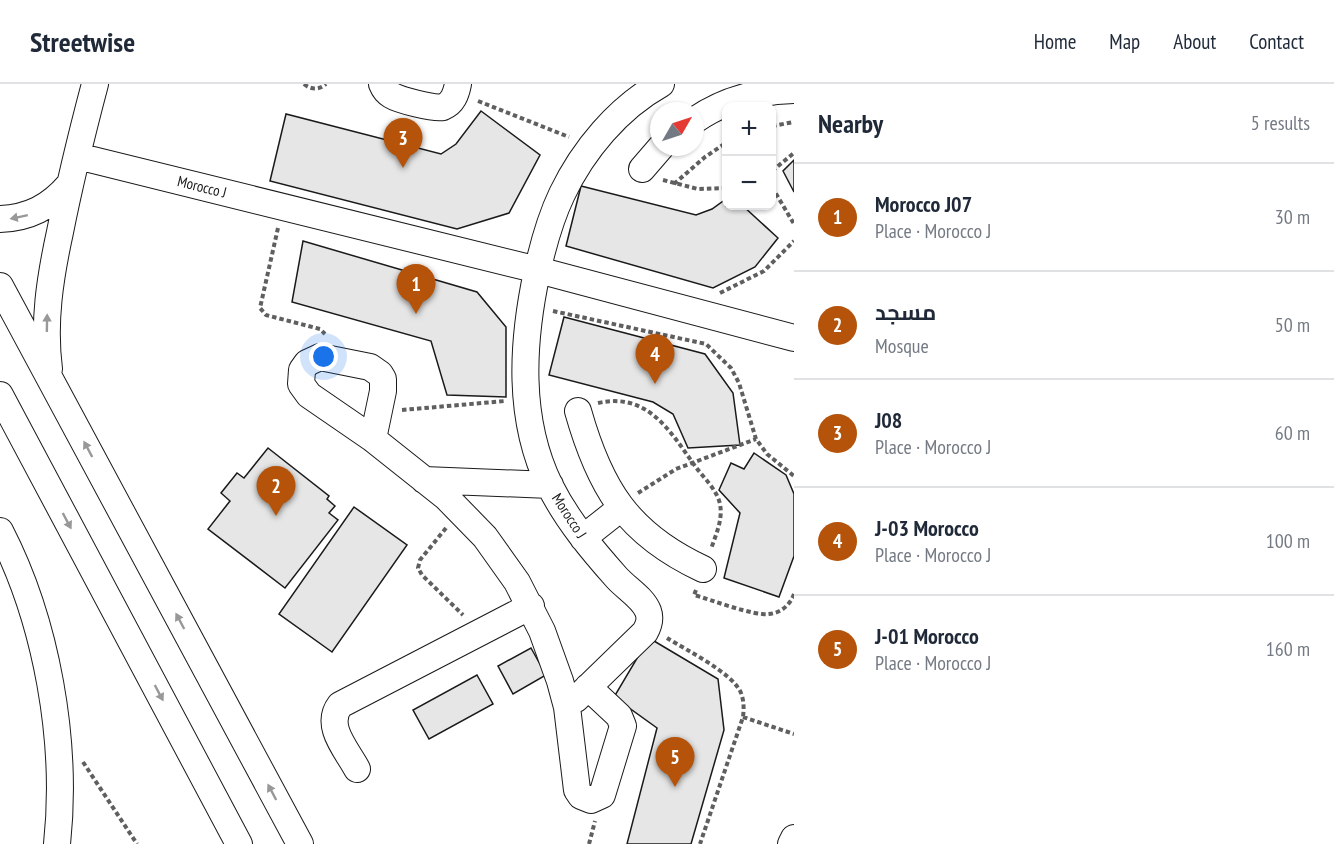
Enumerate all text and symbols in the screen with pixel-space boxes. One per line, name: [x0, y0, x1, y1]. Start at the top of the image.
text: Streetwise: [30, 23, 135, 60]
text: Home: [1034, 28, 1076, 55]
text: Map: [1109, 28, 1140, 55]
text: About: [1173, 28, 1216, 55]
text: Contact: [1249, 28, 1304, 55]
north arrow: [650, 102, 704, 156]
map controls: [722, 102, 776, 210]
button: +: [722, 102, 776, 156]
text: Nearby: [818, 107, 883, 140]
text: 5 results: [1251, 110, 1310, 136]
pin: 3: [384, 118, 422, 168]
button: −: [722, 156, 776, 210]
street label: Morocco J: [176, 171, 229, 202]
text: Morocco J07: [875, 190, 972, 218]
text: 1: [833, 204, 842, 230]
text: 30 m: [1275, 204, 1310, 230]
one-way arrow: [9, 213, 28, 222]
text: Place · Morocco J: [875, 218, 991, 244]
pin: 1: [396, 264, 436, 314]
text: مسجد: [875, 298, 936, 326]
text: 2: [833, 312, 842, 338]
text: 50 m: [1275, 312, 1310, 338]
one-way arrow: [42, 313, 52, 332]
text: Mosque: [875, 333, 929, 359]
pin: 4: [636, 334, 674, 384]
your location: [309, 342, 338, 371]
text: J08: [875, 406, 902, 434]
text: 3: [833, 420, 842, 446]
text: 60 m: [1275, 420, 1310, 446]
text: Place · Morocco J: [875, 434, 991, 460]
one-way arrow: [83, 440, 93, 457]
pin: 2: [256, 466, 296, 516]
street label: Morocco J: [548, 490, 591, 542]
one-way arrow: [62, 513, 72, 530]
text: J-03 Morocco: [875, 514, 979, 542]
text: 4: [833, 528, 842, 554]
text: 100 m: [1266, 528, 1310, 554]
text: Place · Morocco J: [875, 542, 991, 568]
one-way arrow: [175, 612, 185, 629]
text: J-01 Morocco: [875, 622, 979, 650]
text: 5: [833, 636, 842, 662]
text: 160 m: [1266, 636, 1310, 662]
text: Place · Morocco J: [875, 650, 991, 676]
one-way arrow: [154, 685, 164, 702]
pin: 5: [656, 738, 694, 787]
one-way arrow: [267, 784, 277, 801]

